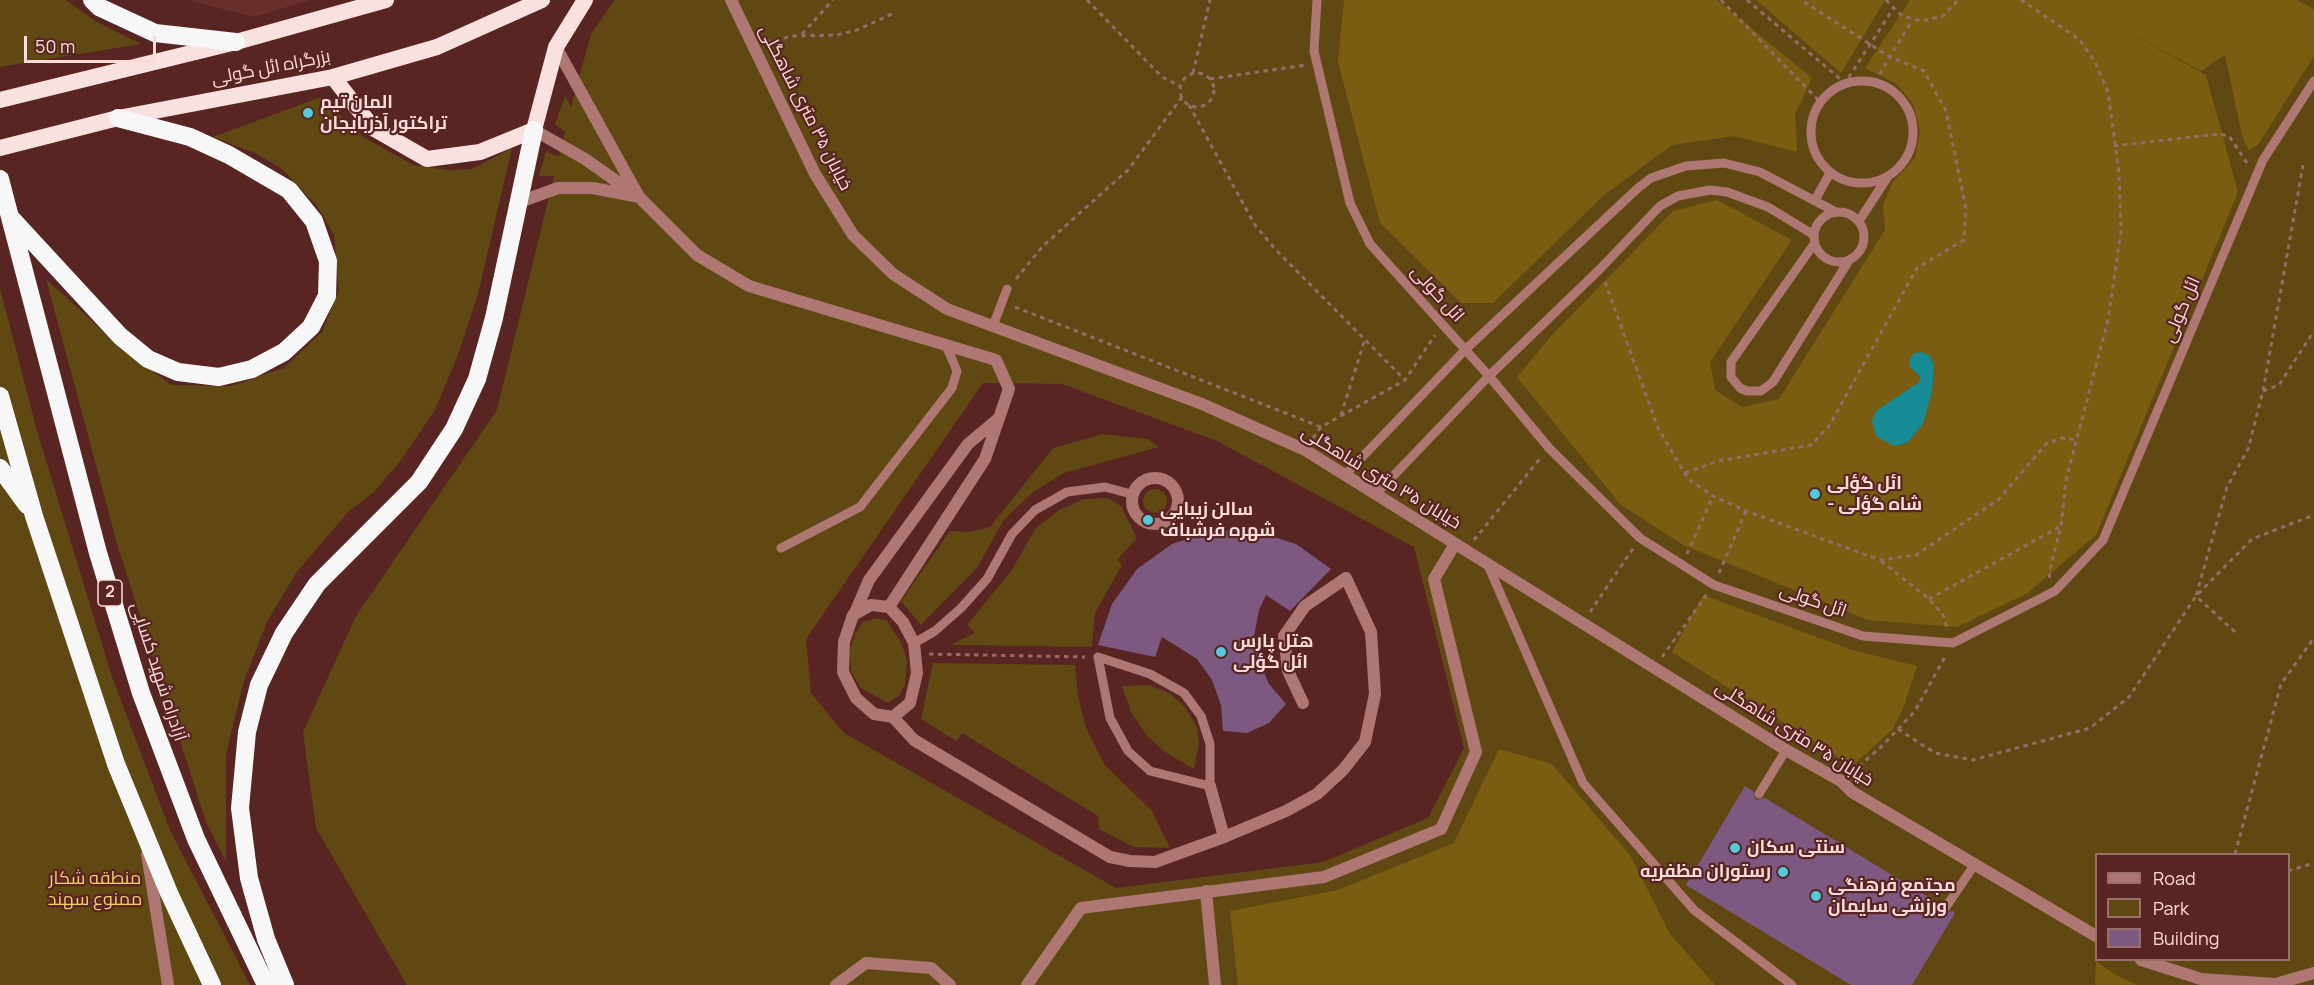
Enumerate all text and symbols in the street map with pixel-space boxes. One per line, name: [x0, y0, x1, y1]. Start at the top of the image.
street label: خیابان ۳۵ متری شاهگلی: [754, 22, 856, 194]
scale bar: [27, 24, 159, 62]
text: 50 m: [35, 34, 75, 58]
street label: بزرگراه ائل گولی: [210, 46, 332, 90]
place label: المان تیم تراکتور آذربایجان: [320, 92, 447, 134]
marker: المان تیم تراکتور آذربایجان: [301, 106, 315, 120]
street label: ائل گولی: [1406, 261, 1468, 327]
street label: ائل گولی: [2159, 274, 2205, 346]
street label: خیابان ۳۵ متری شاهگلی: [1297, 422, 1465, 534]
place label: ائل گؤلی - شاه گؤلی: [1827, 473, 1922, 516]
marker: ائل گؤلی - شاه گؤلی: [1808, 487, 1822, 501]
place label: سالن زیبایی شهره فرشباف: [1160, 499, 1275, 542]
marker: سالن زیبایی شهره فرشباف: [1141, 513, 1155, 527]
road number: 2: [98, 580, 122, 606]
street label: ائل گولی: [1777, 580, 1849, 622]
street label: آزادراه شهید کسایی: [125, 600, 191, 744]
place label: هتل پارس ائل گؤلی: [1233, 631, 1313, 674]
marker: هتل پارس ائل گؤلی: [1214, 645, 1228, 659]
street label: خیابان ۳۵ متری شاهگلی: [1711, 676, 1877, 792]
place label: سنتی سکان: [1747, 837, 1845, 859]
marker: سنتی سکان: [1728, 841, 1742, 855]
legend: [2095, 853, 2290, 961]
place label: رستوران مظفریه: [1640, 861, 1771, 883]
marker: رستوران مظفریه: [1776, 865, 1790, 879]
text: Road: [2153, 866, 2196, 890]
park label: منطقه شکار ممنوع سهند: [48, 868, 142, 910]
place label: مجتمع فرهنگی ورزشی سایمان: [1828, 875, 1956, 918]
marker: مجتمع فرهنگی ورزشی سایمان: [1809, 889, 1823, 903]
text: Park: [2153, 896, 2189, 920]
text: Building: [2153, 926, 2219, 950]

